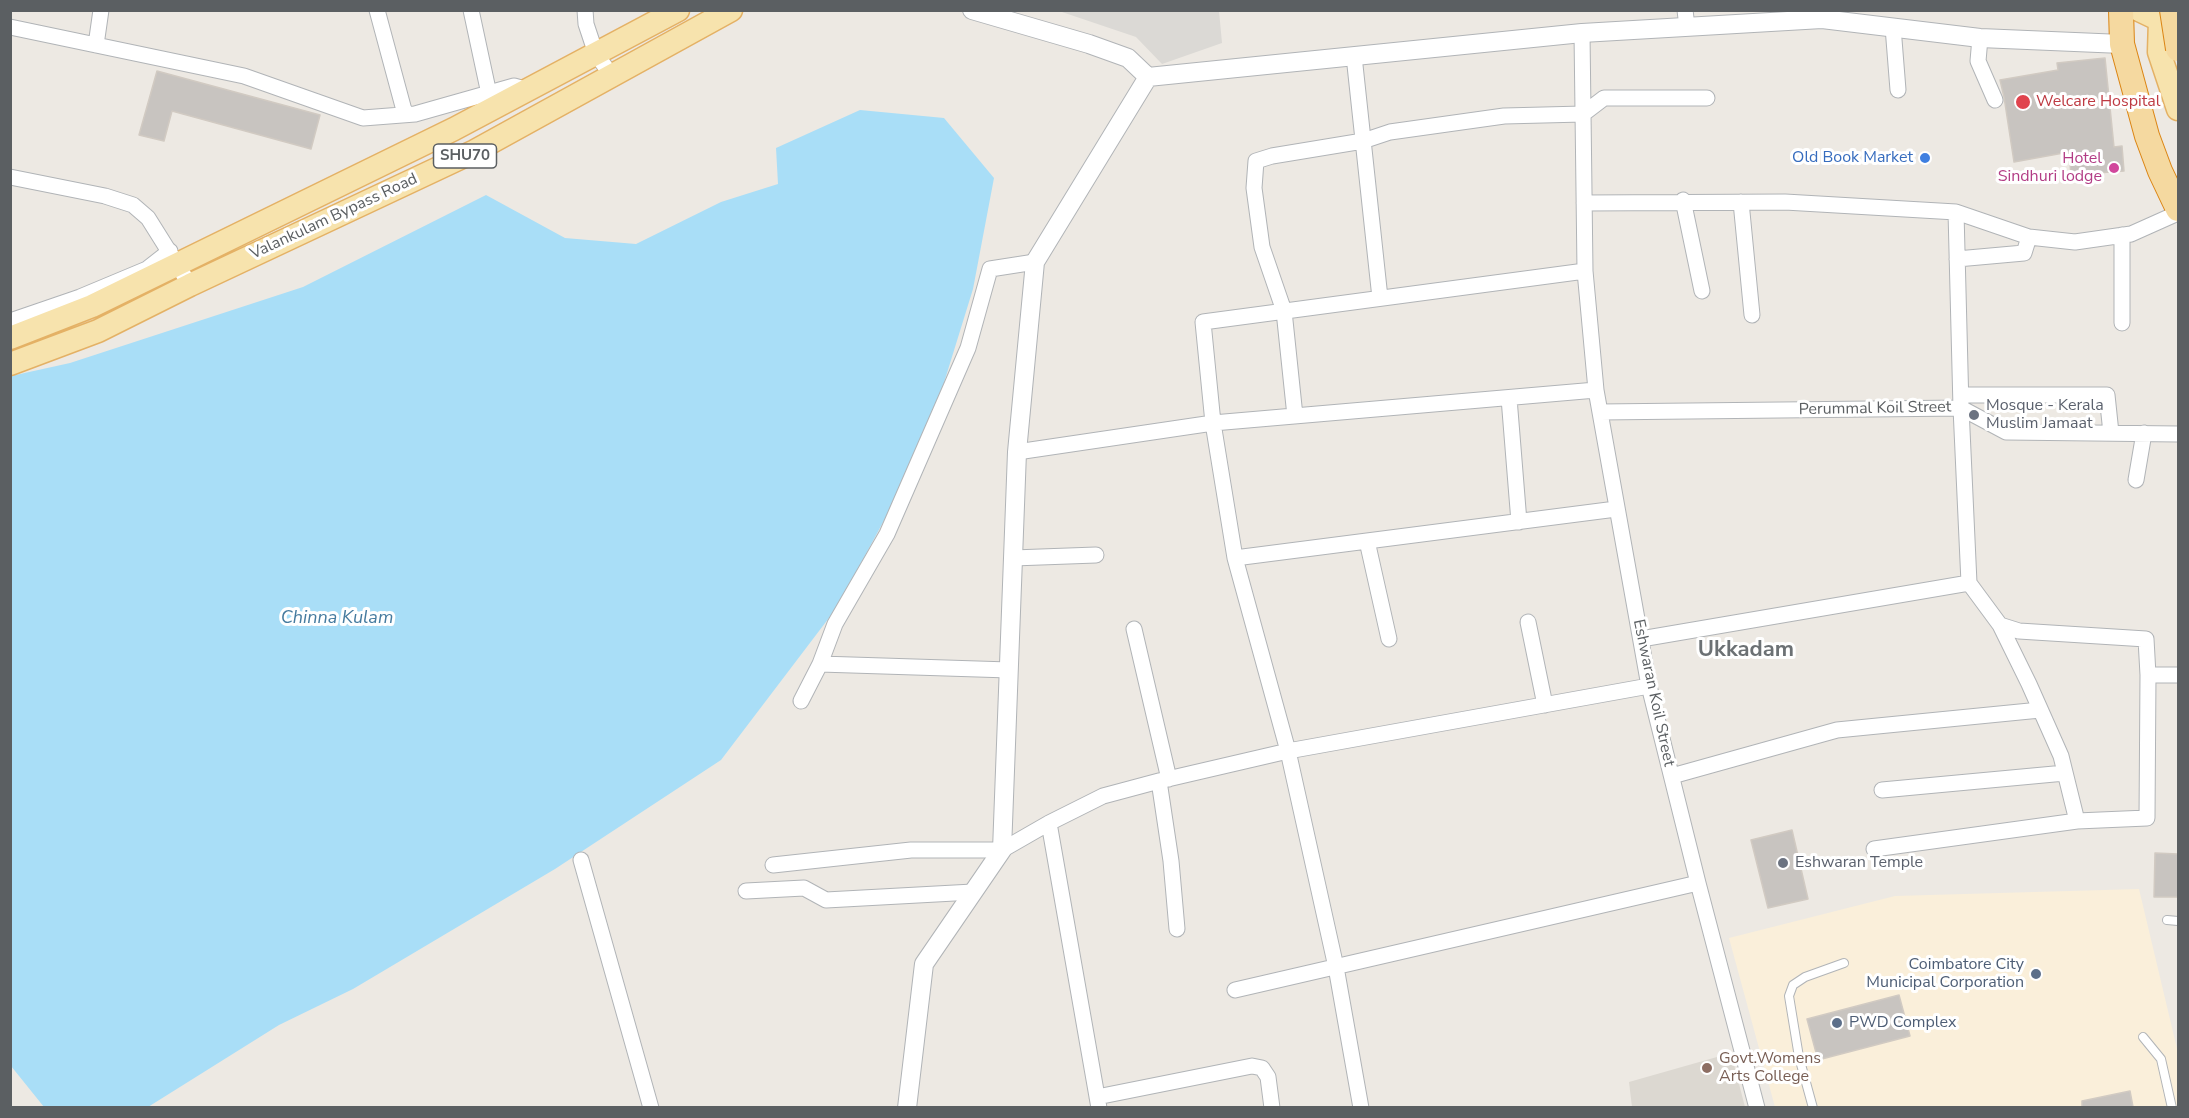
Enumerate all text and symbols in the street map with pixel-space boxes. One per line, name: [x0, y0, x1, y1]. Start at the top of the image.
place label: Welcare Hospital: [2036, 92, 2161, 112]
marker: Welcare Hospital: [2014, 93, 2032, 111]
road number: SHU70: [434, 144, 496, 168]
place label: Old Book Market: [1792, 148, 1913, 168]
place label: Hotel Sindhuri lodge: [1998, 149, 2102, 187]
marker: Old Book Market: [1918, 151, 1932, 165]
marker: Hotel Sindhuri lodge: [2107, 161, 2121, 175]
street label: Valankulam Bypass Road: [247, 170, 421, 264]
place label: Mosque - Kerala Muslim Jamaat: [1986, 396, 2104, 434]
street label: Perummal Koil Street: [1799, 398, 1951, 420]
marker: Mosque - Kerala Muslim Jamaat: [1967, 408, 1981, 422]
water label: Chinna Kulam: [281, 608, 393, 630]
street label: Eshwaran Koil Street: [1628, 618, 1678, 768]
district label: Ukkadam: [1698, 638, 1794, 664]
place label: Eshwaran Temple: [1795, 853, 1923, 873]
marker: Eshwaran Temple: [1776, 856, 1790, 870]
place label: Coimbatore City Municipal Corporation: [1866, 955, 2024, 993]
marker: Coimbatore City Municipal Corporation: [2029, 967, 2043, 981]
place label: PWD Complex: [1849, 1013, 1956, 1033]
marker: PWD Complex: [1830, 1016, 1844, 1030]
place label: Govt.Womens Arts College: [1719, 1049, 1821, 1087]
marker: Govt.Womens Arts College: [1700, 1061, 1714, 1075]

